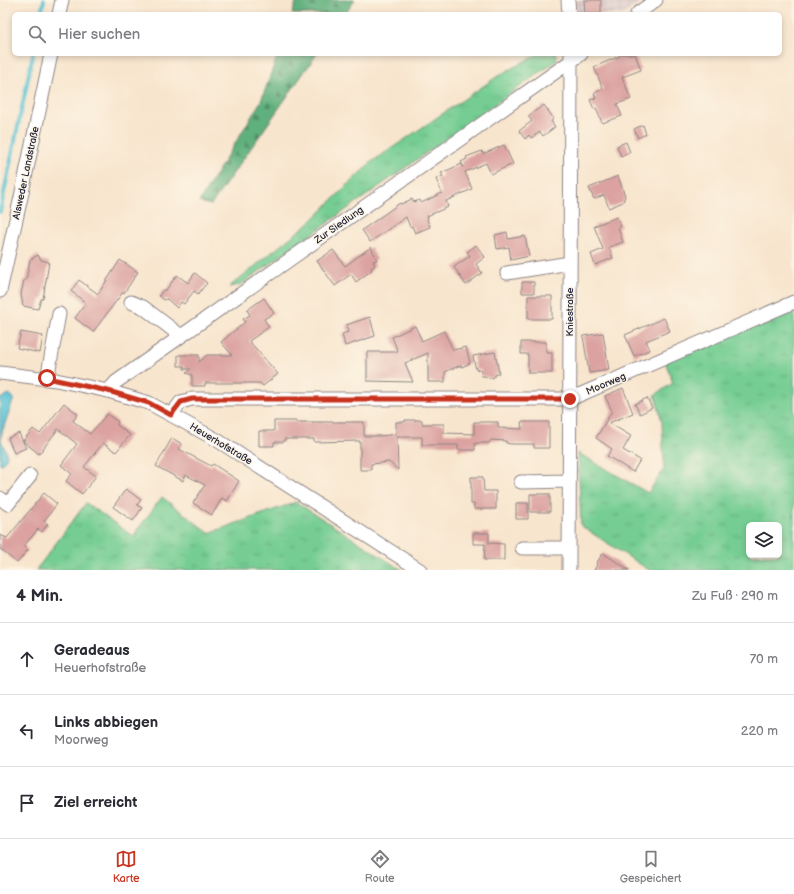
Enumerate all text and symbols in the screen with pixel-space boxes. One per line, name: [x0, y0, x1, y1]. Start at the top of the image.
search box: [12, 12, 782, 56]
icon: search: [26, 23, 48, 45]
text: Hier suchen: [58, 25, 140, 44]
street label: Alsweder Landstraße: [10, 125, 42, 221]
street label: Zur Siedlung: [311, 204, 366, 247]
street label: Kniestraße: [564, 287, 576, 336]
route start: [38, 369, 56, 387]
street label: Moorweg: [584, 370, 628, 398]
route end: [561, 390, 579, 408]
street label: Heuerhofstraße: [188, 421, 255, 467]
map controls: [746, 522, 782, 558]
button: layers: [746, 522, 782, 558]
text: 4 Min.: [16, 586, 63, 606]
text: Zu Fuß · 290 m: [692, 588, 778, 604]
text: Geradeaus: [54, 641, 130, 660]
icon: ahead: [16, 648, 38, 670]
text: 70 m: [750, 651, 778, 667]
text: Heuerhofstraße: [54, 660, 146, 676]
text: Links abbiegen: [54, 713, 158, 732]
icon: left: [16, 720, 38, 742]
text: 220 m: [741, 723, 778, 739]
text: Moorweg: [54, 732, 109, 748]
icon: arrive: [16, 792, 38, 814]
text: Ziel erreicht: [54, 793, 137, 812]
tab: Karte: [113, 848, 140, 885]
tab: Route: [365, 848, 394, 885]
tab: Gespeichert: [620, 848, 681, 885]

